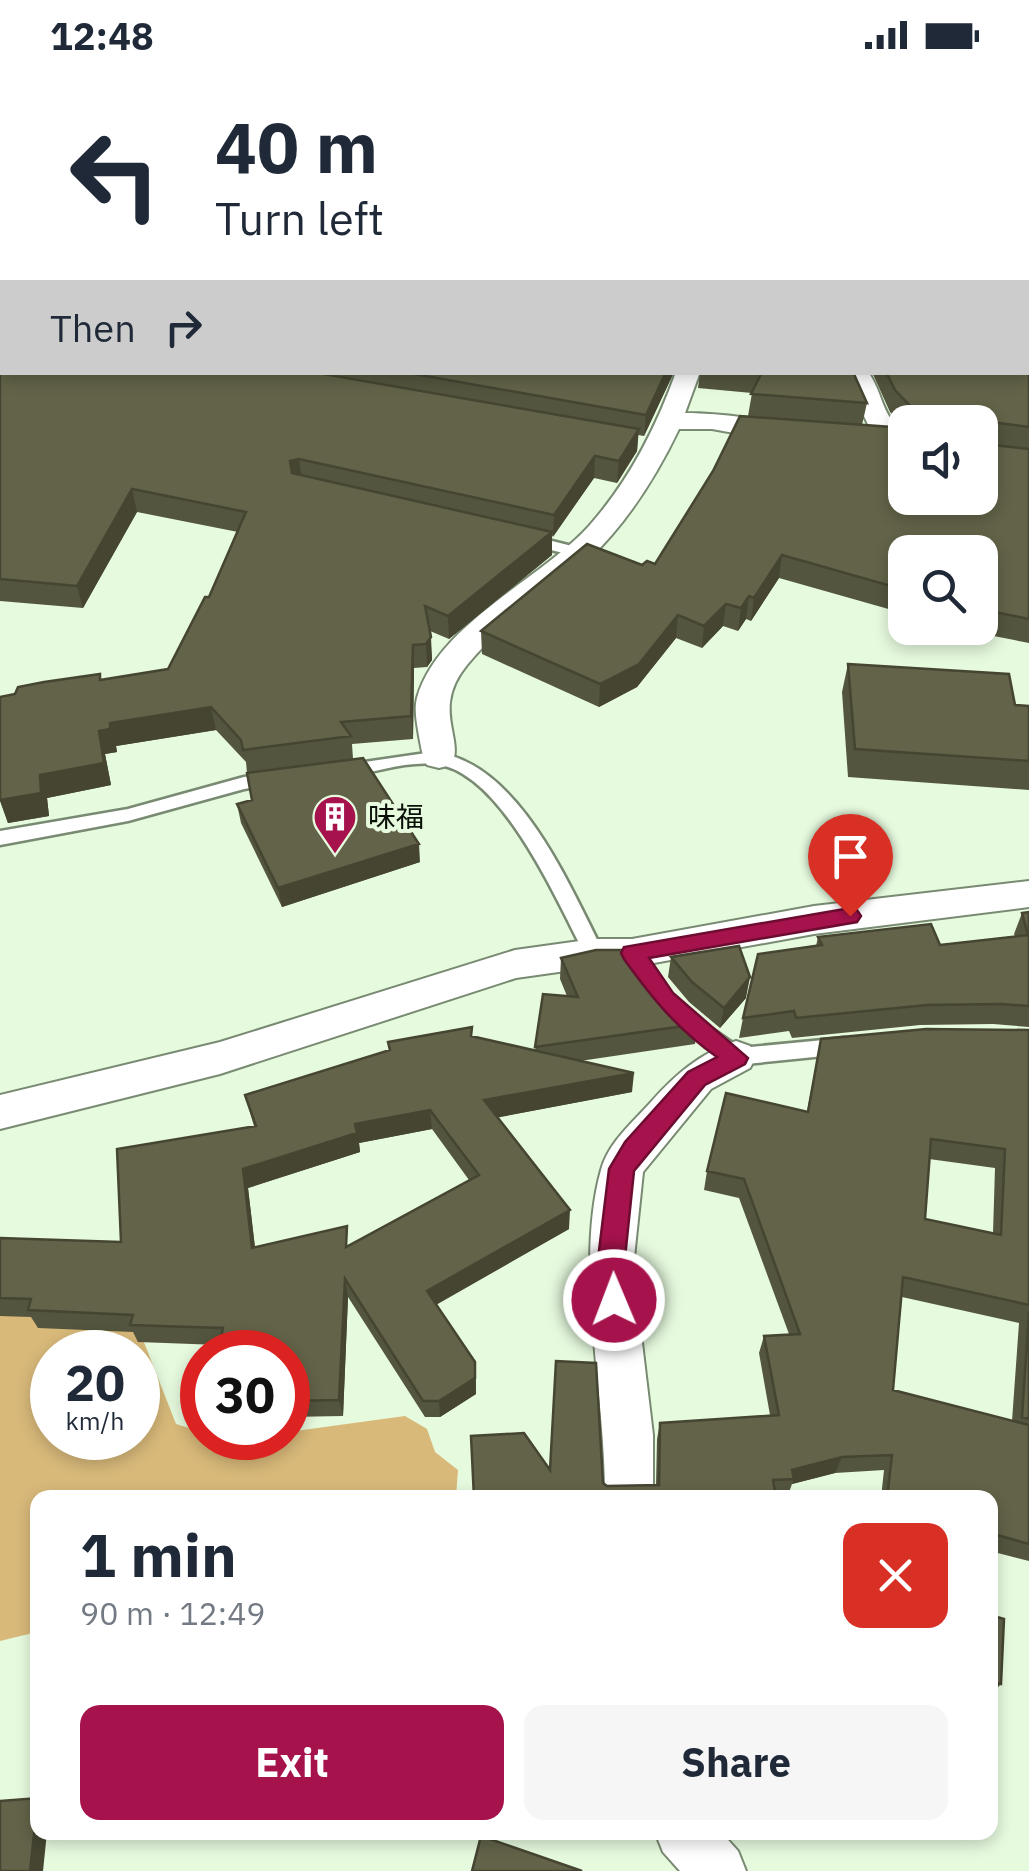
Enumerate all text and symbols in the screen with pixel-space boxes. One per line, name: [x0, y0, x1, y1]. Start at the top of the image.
text: 12:48: [50, 11, 154, 60]
text: 40 m: [215, 101, 378, 192]
icon: left: [50, 110, 180, 240]
text: Turn left: [215, 189, 384, 247]
icon: right: [156, 300, 211, 355]
text: Then: [50, 303, 136, 352]
map controls: [888, 405, 998, 645]
button: sound: [888, 405, 998, 515]
button: search: [888, 535, 998, 645]
building icon: 味福: [312, 794, 358, 855]
place label: 味福: [368, 798, 424, 835]
pin: [808, 814, 893, 917]
icon: arrive: [823, 829, 878, 884]
position arrow: [562, 1248, 666, 1352]
speed limit sign: 30: [180, 1330, 310, 1460]
text: 20: [65, 1350, 125, 1415]
text: km/h: [66, 1404, 124, 1437]
text: 1 min: [80, 1515, 237, 1594]
button: close: [843, 1523, 948, 1628]
text: 90 m · 12:49: [80, 1592, 266, 1634]
button: Exit: [80, 1705, 504, 1820]
button: Share: [524, 1705, 948, 1820]

